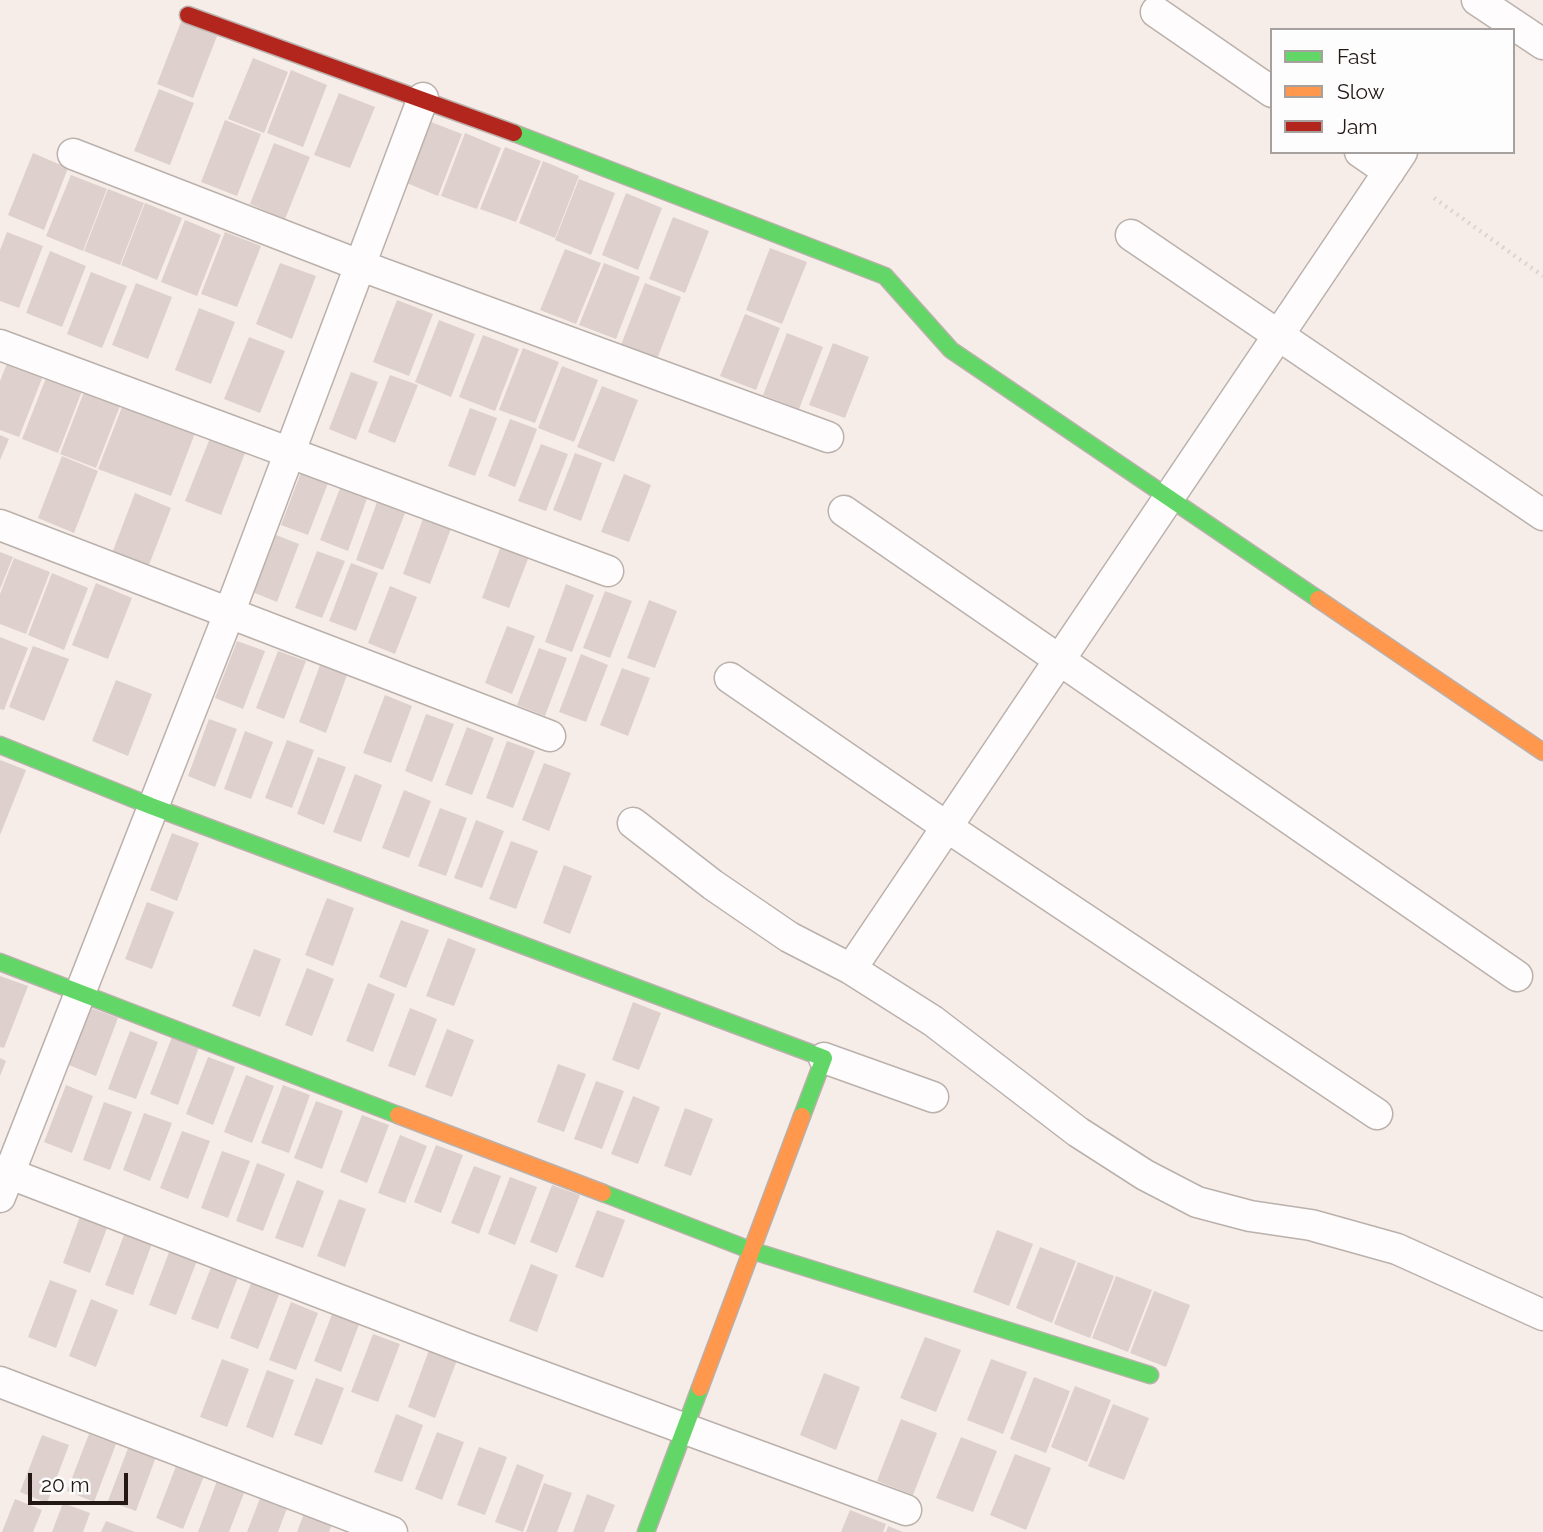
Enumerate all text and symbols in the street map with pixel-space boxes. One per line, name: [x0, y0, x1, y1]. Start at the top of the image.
legend: [1270, 28, 1515, 154]
text: Fast: [1337, 44, 1377, 69]
text: Slow: [1337, 79, 1385, 104]
text: Jam: [1337, 114, 1378, 139]
scale bar: [32, 1458, 131, 1502]
text: 20 m: [41, 1472, 89, 1497]

